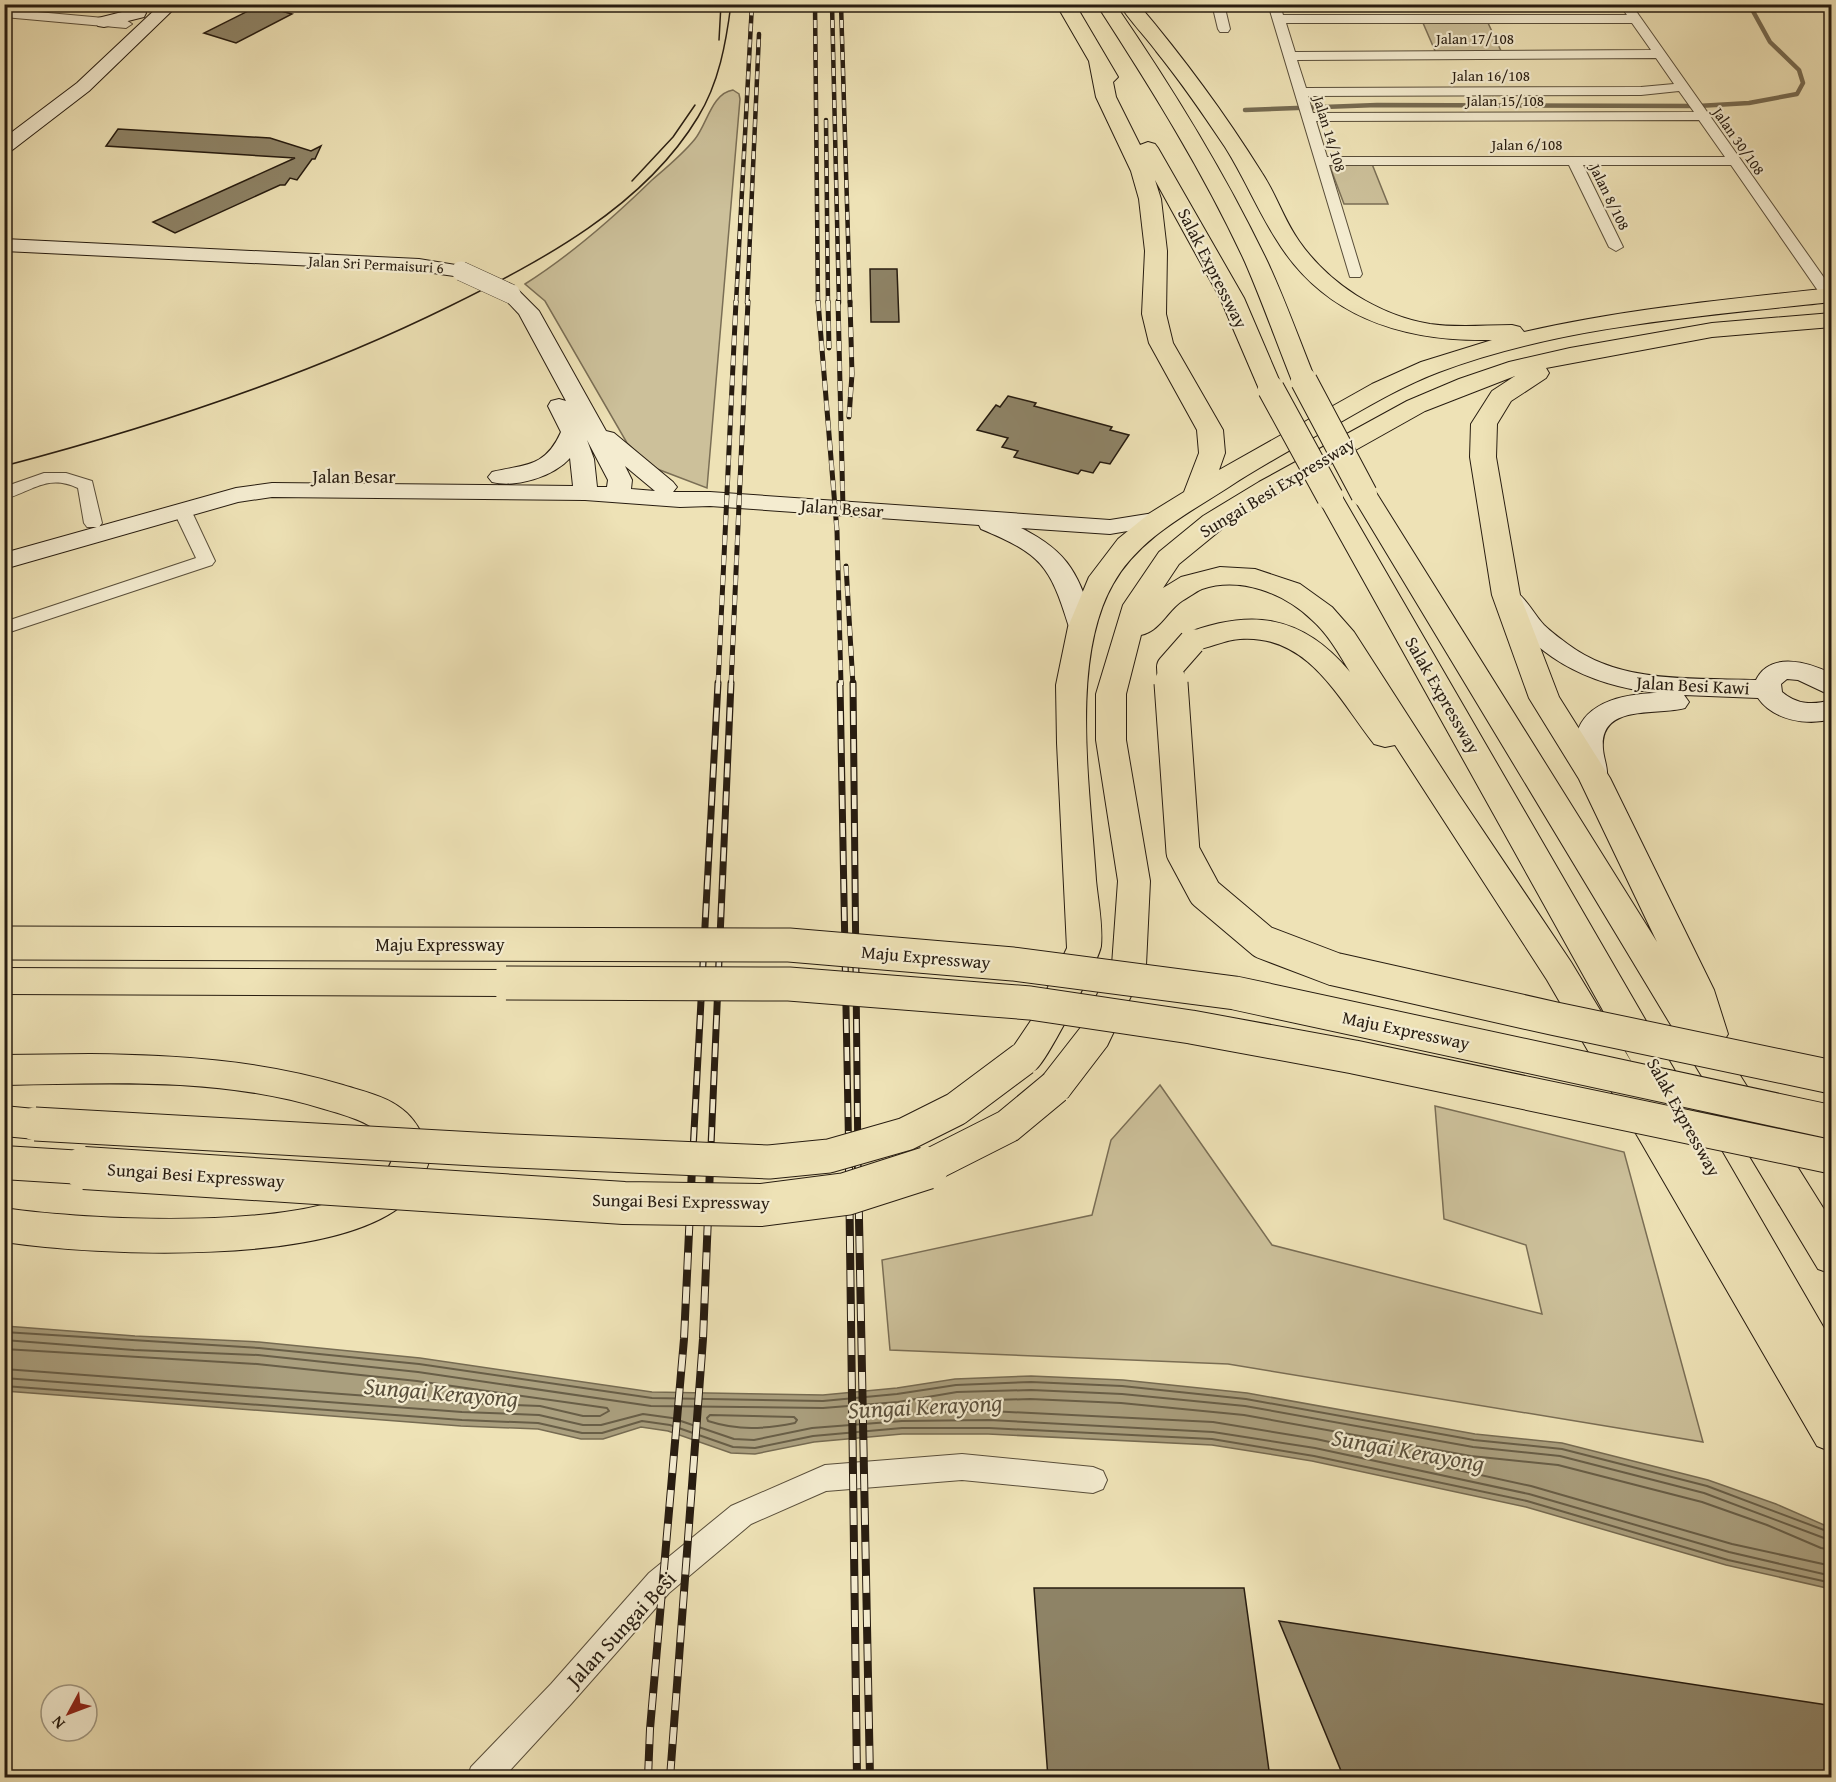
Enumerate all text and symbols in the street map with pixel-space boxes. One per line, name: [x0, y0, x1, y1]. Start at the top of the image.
street label: Jalan 17/108: [1434, 28, 1514, 49]
street label: Jalan 16/108: [1450, 65, 1530, 86]
street label: Jalan 15/108: [1464, 90, 1544, 111]
street label: Jalan 14/108: [1308, 92, 1351, 174]
street label: Jalan 30/108: [1707, 101, 1770, 179]
street label: Jalan 6/108: [1490, 134, 1562, 155]
street label: Jalan 8/108: [1584, 159, 1635, 233]
street label: Salak Expressway: [1171, 203, 1255, 333]
street label: Jalan Sri Permaisuri 6: [306, 250, 444, 278]
street label: Sungai Besi Expressway: [1194, 430, 1360, 544]
street label: Jalan Besar: [310, 463, 396, 490]
street label: Jalan Besar: [797, 491, 885, 524]
street label: Salak Expressway: [1398, 631, 1488, 759]
street label: Jalan Besi Kawi: [1634, 668, 1750, 701]
street label: Maju Expressway: [375, 931, 505, 958]
street label: Maju Expressway: [860, 938, 992, 976]
street label: Maju Expressway: [1340, 1003, 1472, 1057]
street label: Salak Expressway: [1640, 1053, 1728, 1181]
street label: Sungai Besi Expressway: [106, 1155, 286, 1195]
street label: Sungai Besi Expressway: [592, 1186, 770, 1216]
water label: Sungai Kerayong: [362, 1368, 520, 1416]
water label: Sungai Kerayong: [847, 1384, 1003, 1428]
water label: Sungai Kerayong: [1329, 1419, 1487, 1481]
street label: Jalan Sungai Besi: [557, 1564, 683, 1696]
north arrow: [39, 1683, 99, 1743]
text: N: [45, 1711, 70, 1735]

